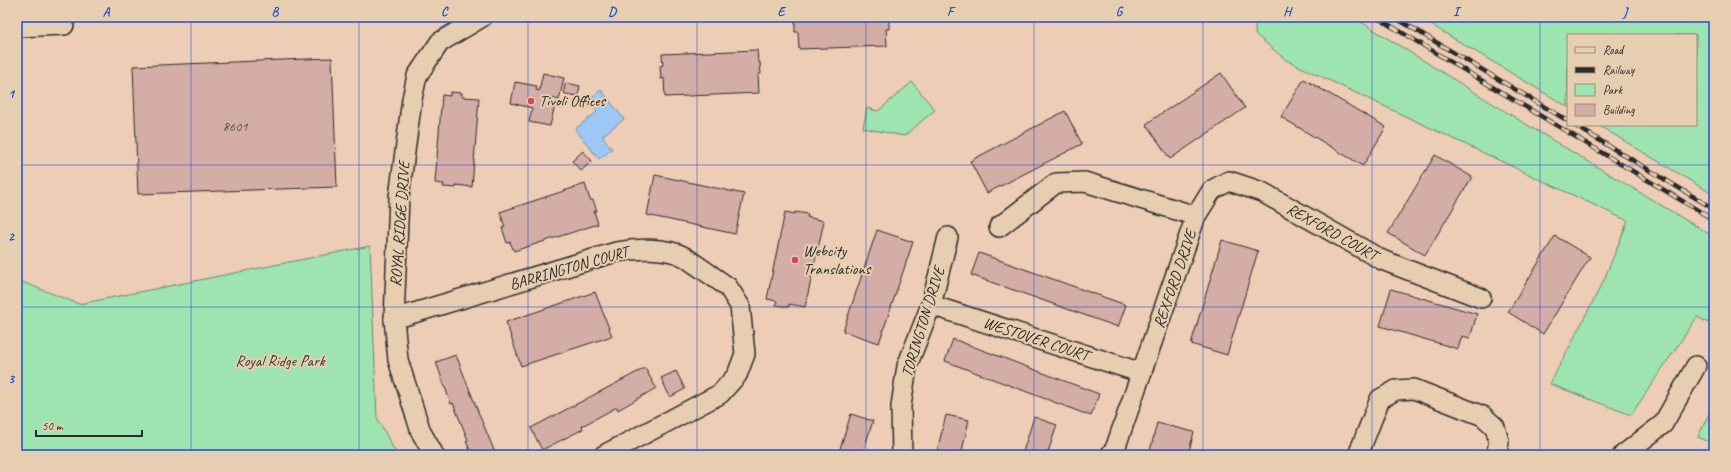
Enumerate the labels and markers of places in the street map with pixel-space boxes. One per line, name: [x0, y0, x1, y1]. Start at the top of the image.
place label: Tivoli Offices: [539, 91, 607, 111]
marker: Tivoli Offices: [526, 96, 536, 106]
place label: Webcity Translations: [803, 241, 872, 279]
marker: Webcity Translations: [790, 255, 800, 265]

